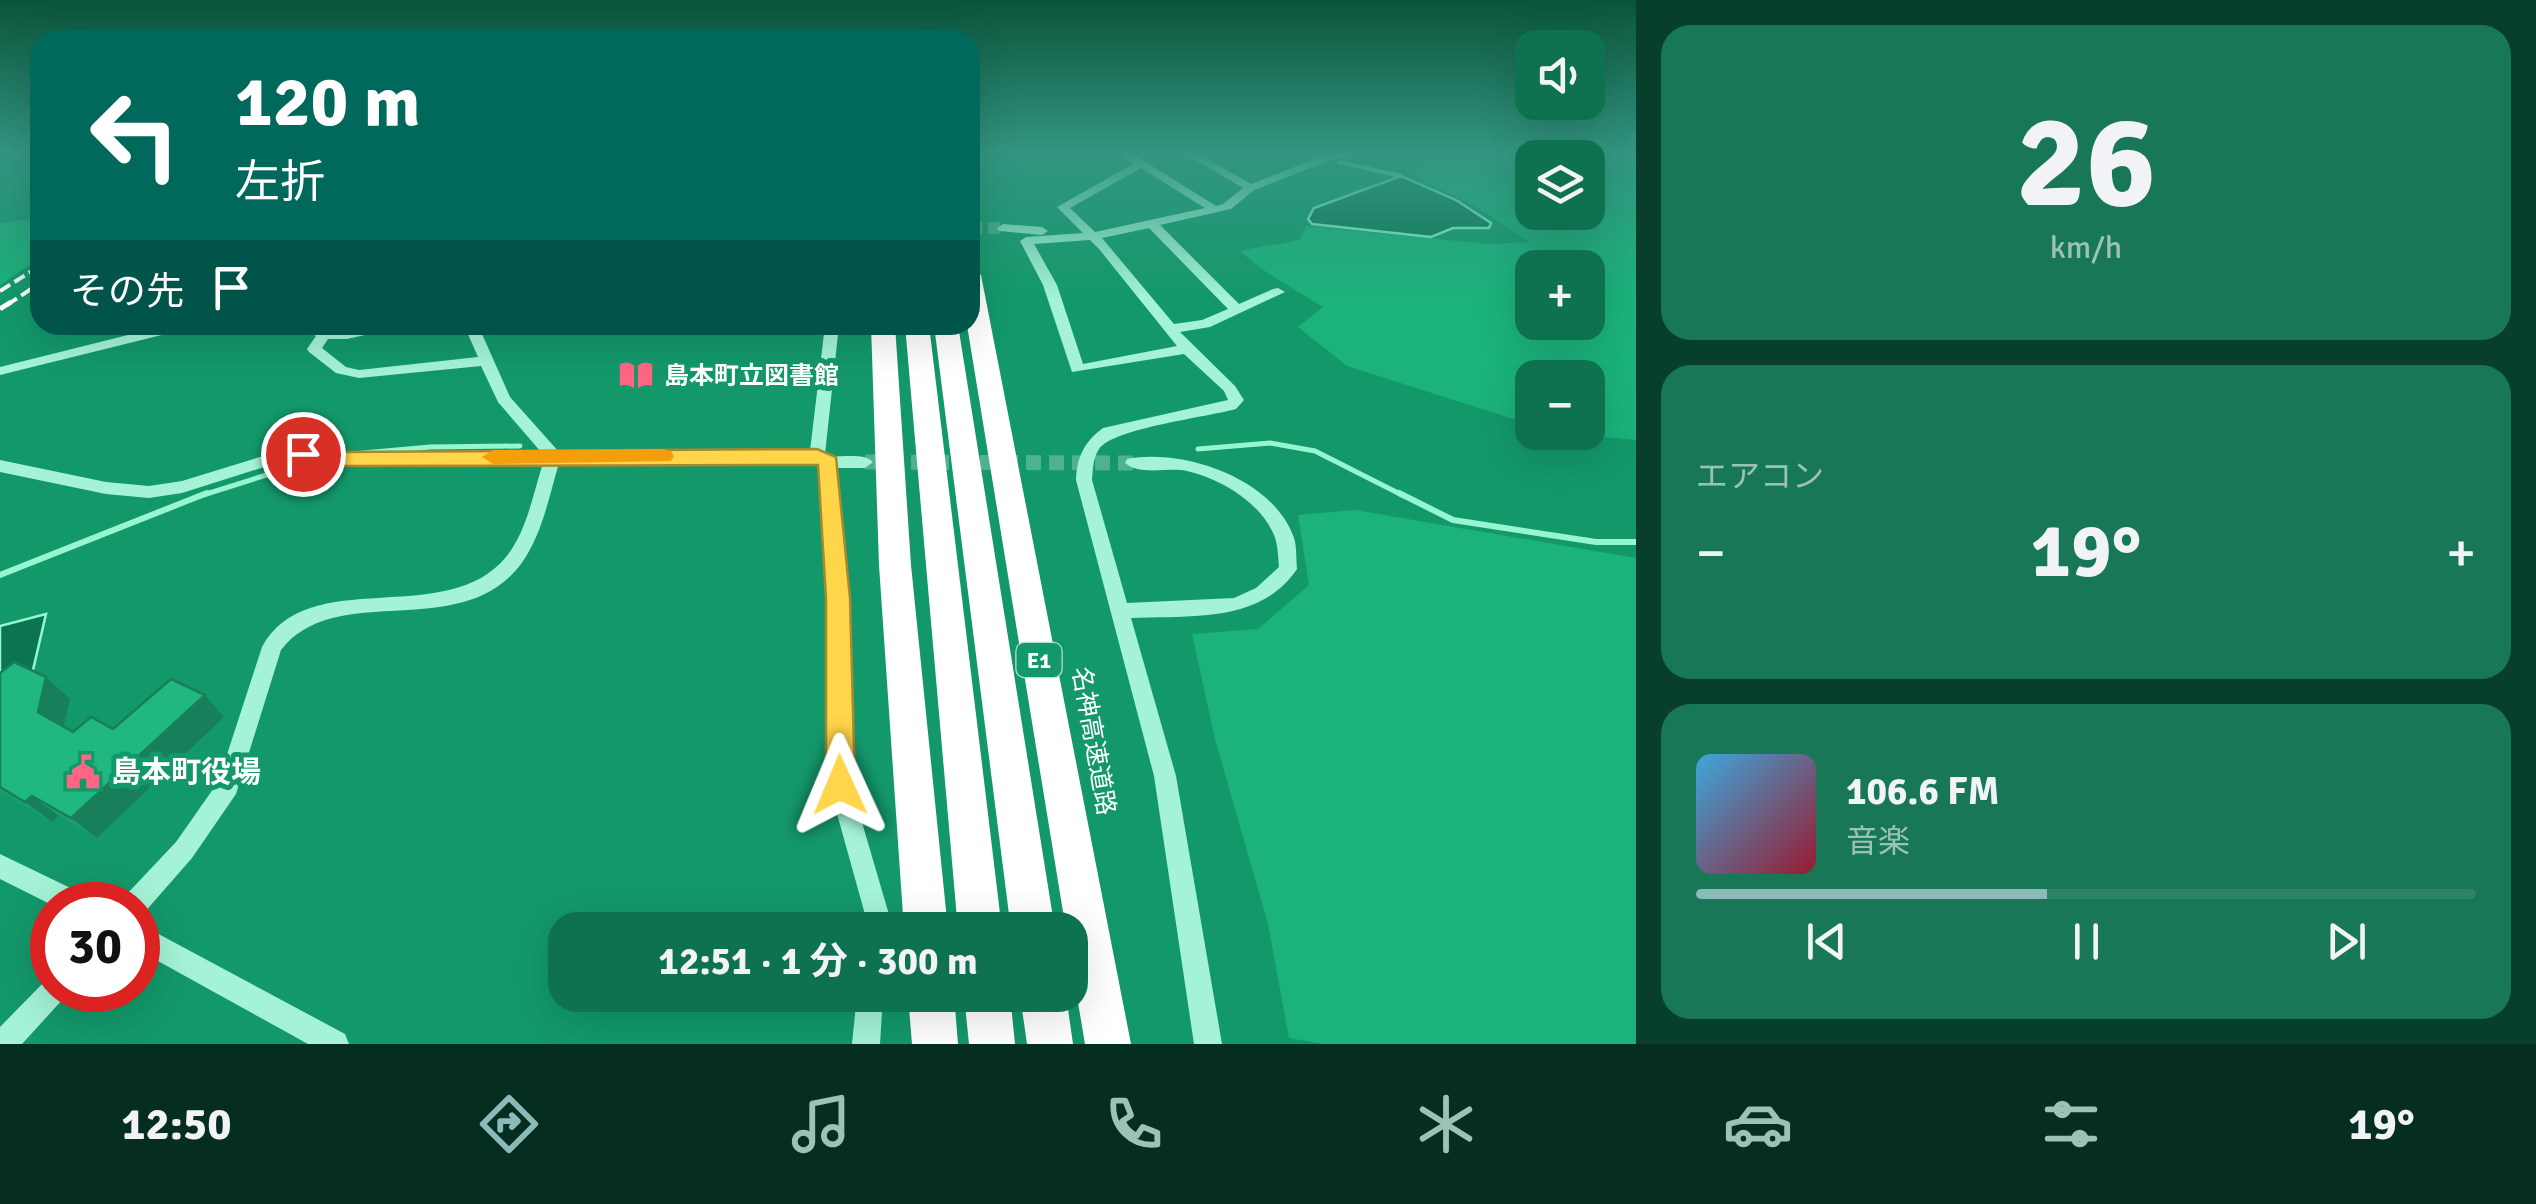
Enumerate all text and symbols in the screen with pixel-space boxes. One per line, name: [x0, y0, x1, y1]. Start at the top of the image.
map controls: [1515, 30, 1605, 450]
button: sound: [1515, 30, 1605, 120]
text: 120 m: [235, 59, 420, 145]
icon: left: [70, 70, 200, 200]
text: 26: [2016, 83, 2156, 243]
button: layers: [1515, 140, 1605, 230]
text: 左折: [235, 155, 325, 210]
text: km/h: [2050, 228, 2122, 267]
button: +: [1515, 250, 1605, 340]
icon: arrive: [204, 260, 259, 315]
text: その先: [70, 268, 184, 315]
library icon: 島本町立図書館: [617, 356, 655, 394]
place label: 島本町立図書館: [664, 360, 839, 391]
button: −: [1515, 360, 1605, 450]
pin: [261, 412, 346, 497]
icon: arrive: [276, 427, 331, 482]
text: エアコン: [1696, 457, 1824, 496]
text: 19°: [2031, 505, 2142, 598]
text: −: [1696, 519, 1726, 587]
text: +: [2446, 519, 2476, 587]
road number: E1: [1016, 643, 1062, 677]
street label: 名神高速道路: [1066, 664, 1122, 818]
position arrow: [788, 733, 892, 837]
public building icon: 島本町役場: [64, 753, 102, 791]
place label: 島本町役場: [111, 754, 261, 791]
text: 106.6 FM: [1846, 768, 1999, 815]
text: 音楽: [1846, 822, 1910, 861]
speed limit sign: 30: [30, 882, 160, 1012]
icon: previous: [1799, 914, 1854, 969]
icon: pause: [2059, 914, 2114, 969]
icon: next: [2319, 914, 2374, 969]
text: 12:51 · 1 分 · 300 m: [658, 938, 978, 985]
icon: directions: [474, 1089, 544, 1159]
icon: music: [786, 1089, 856, 1159]
icon: phone: [1099, 1089, 1169, 1159]
icon: climate: [1411, 1089, 1481, 1159]
icon: car: [1723, 1089, 1793, 1159]
icon: filters: [2036, 1089, 2106, 1159]
text: 12:50: [121, 1097, 232, 1152]
text: 19°: [2348, 1097, 2415, 1152]

